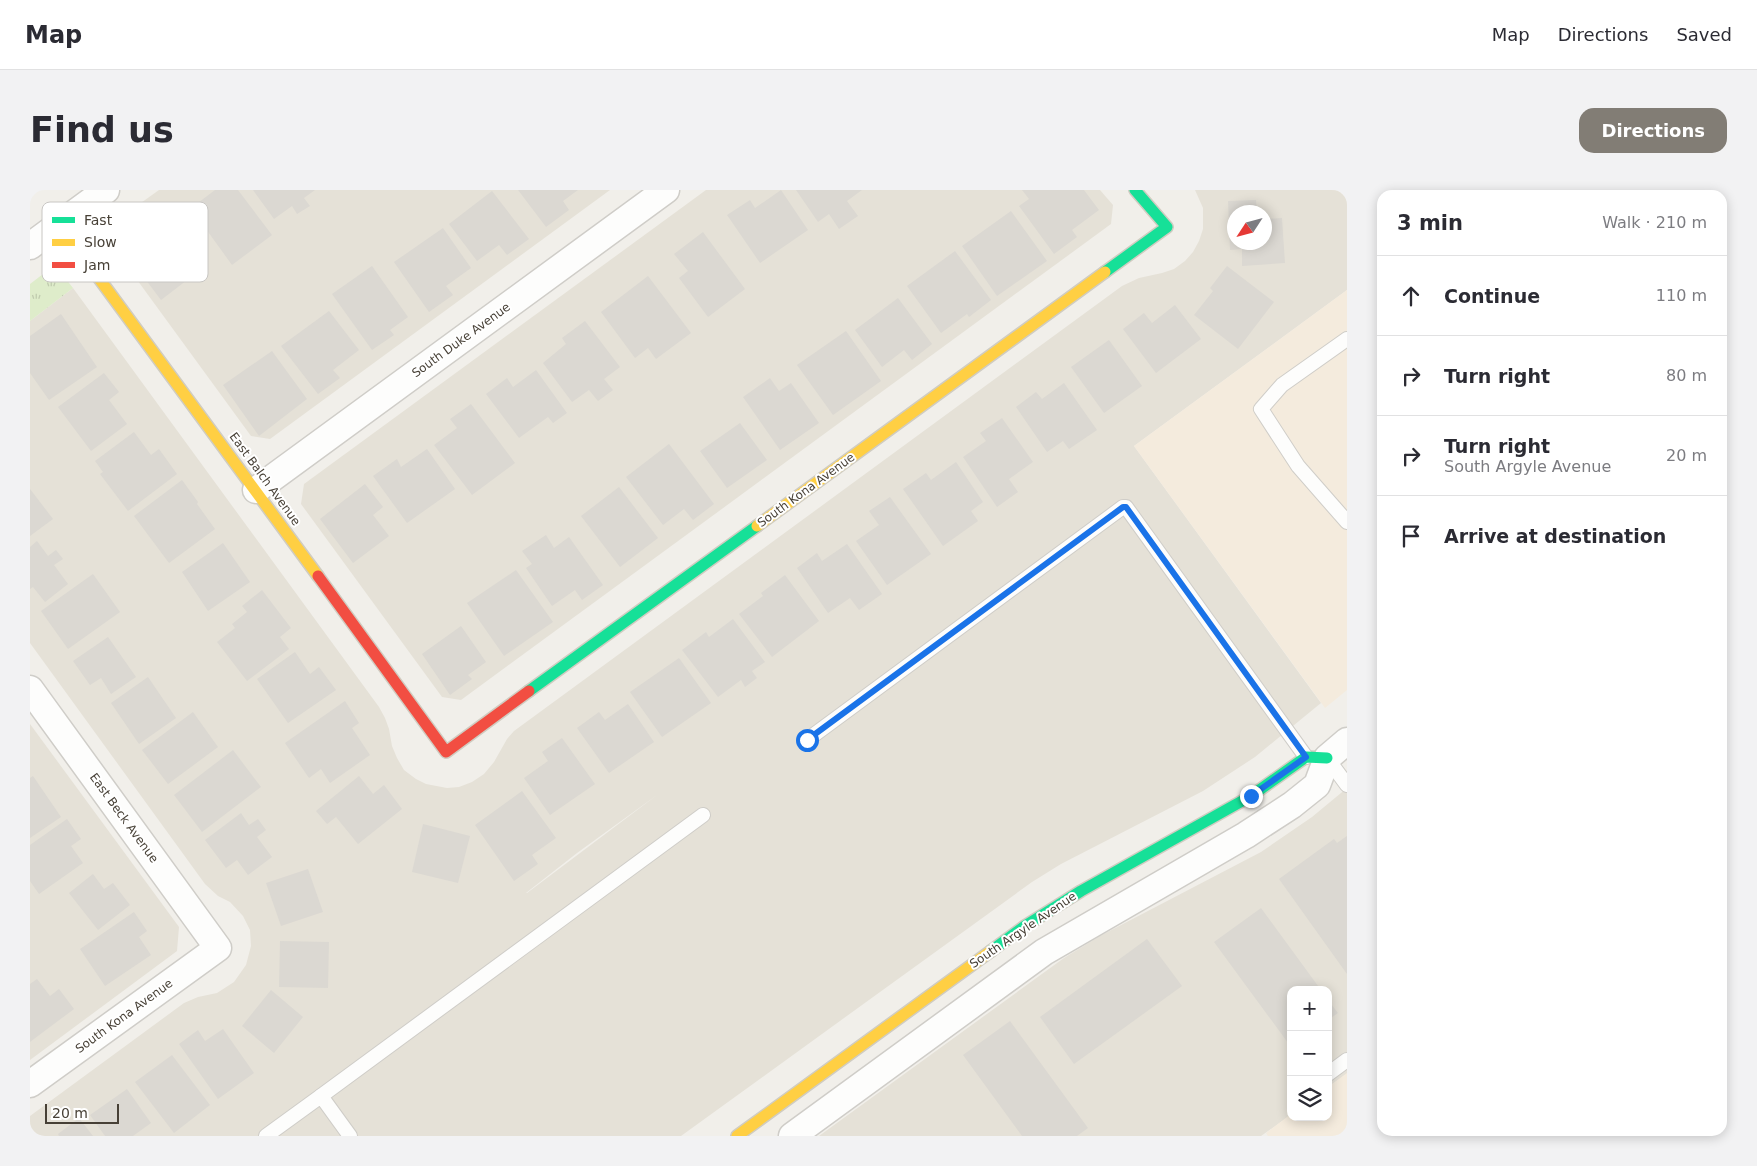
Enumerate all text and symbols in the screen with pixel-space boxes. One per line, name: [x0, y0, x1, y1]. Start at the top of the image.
text: Map: [25, 21, 82, 49]
text: Map: [1492, 24, 1530, 45]
text: Directions: [1558, 24, 1648, 45]
text: Saved: [1676, 24, 1732, 45]
button: Directions: [1579, 108, 1727, 153]
text: Find us: [30, 110, 174, 150]
legend: [42, 202, 208, 282]
north arrow: [1227, 205, 1272, 250]
text: 3 min: [1397, 211, 1463, 235]
text: Fast: [84, 212, 113, 228]
text: Walk · 210 m: [1602, 213, 1707, 232]
text: Slow: [84, 234, 117, 250]
text: Jam: [83, 257, 110, 273]
icon: ahead: [1397, 282, 1425, 310]
text: Continue: [1444, 285, 1540, 307]
text: 110 m: [1656, 286, 1707, 305]
street label: South Duke Avenue: [409, 300, 513, 380]
icon: right: [1397, 362, 1425, 390]
text: Turn right: [1444, 365, 1550, 387]
text: 80 m: [1666, 366, 1707, 385]
street label: East Balch Avenue: [227, 430, 303, 528]
text: Turn right: [1444, 435, 1550, 457]
icon: right: [1397, 442, 1425, 470]
text: 20 m: [1666, 446, 1707, 465]
street label: South Kona Avenue: [755, 450, 857, 530]
text: South Argyle Avenue: [1444, 457, 1611, 476]
icon: arrive: [1397, 522, 1425, 550]
text: Arrive at destination: [1444, 525, 1666, 547]
route start: [796, 729, 819, 752]
street label: East Beck Avenue: [87, 770, 161, 866]
route end: [1240, 785, 1263, 808]
street label: South Argyle Avenue: [967, 889, 1079, 971]
street label: South Kona Avenue: [73, 976, 175, 1056]
map controls: [1287, 986, 1332, 1121]
button: +: [1287, 986, 1332, 1031]
button: −: [1287, 1031, 1332, 1076]
button: layers: [1287, 1076, 1332, 1121]
scale bar: [45, 1101, 119, 1124]
text: 20 m: [52, 1105, 88, 1121]

